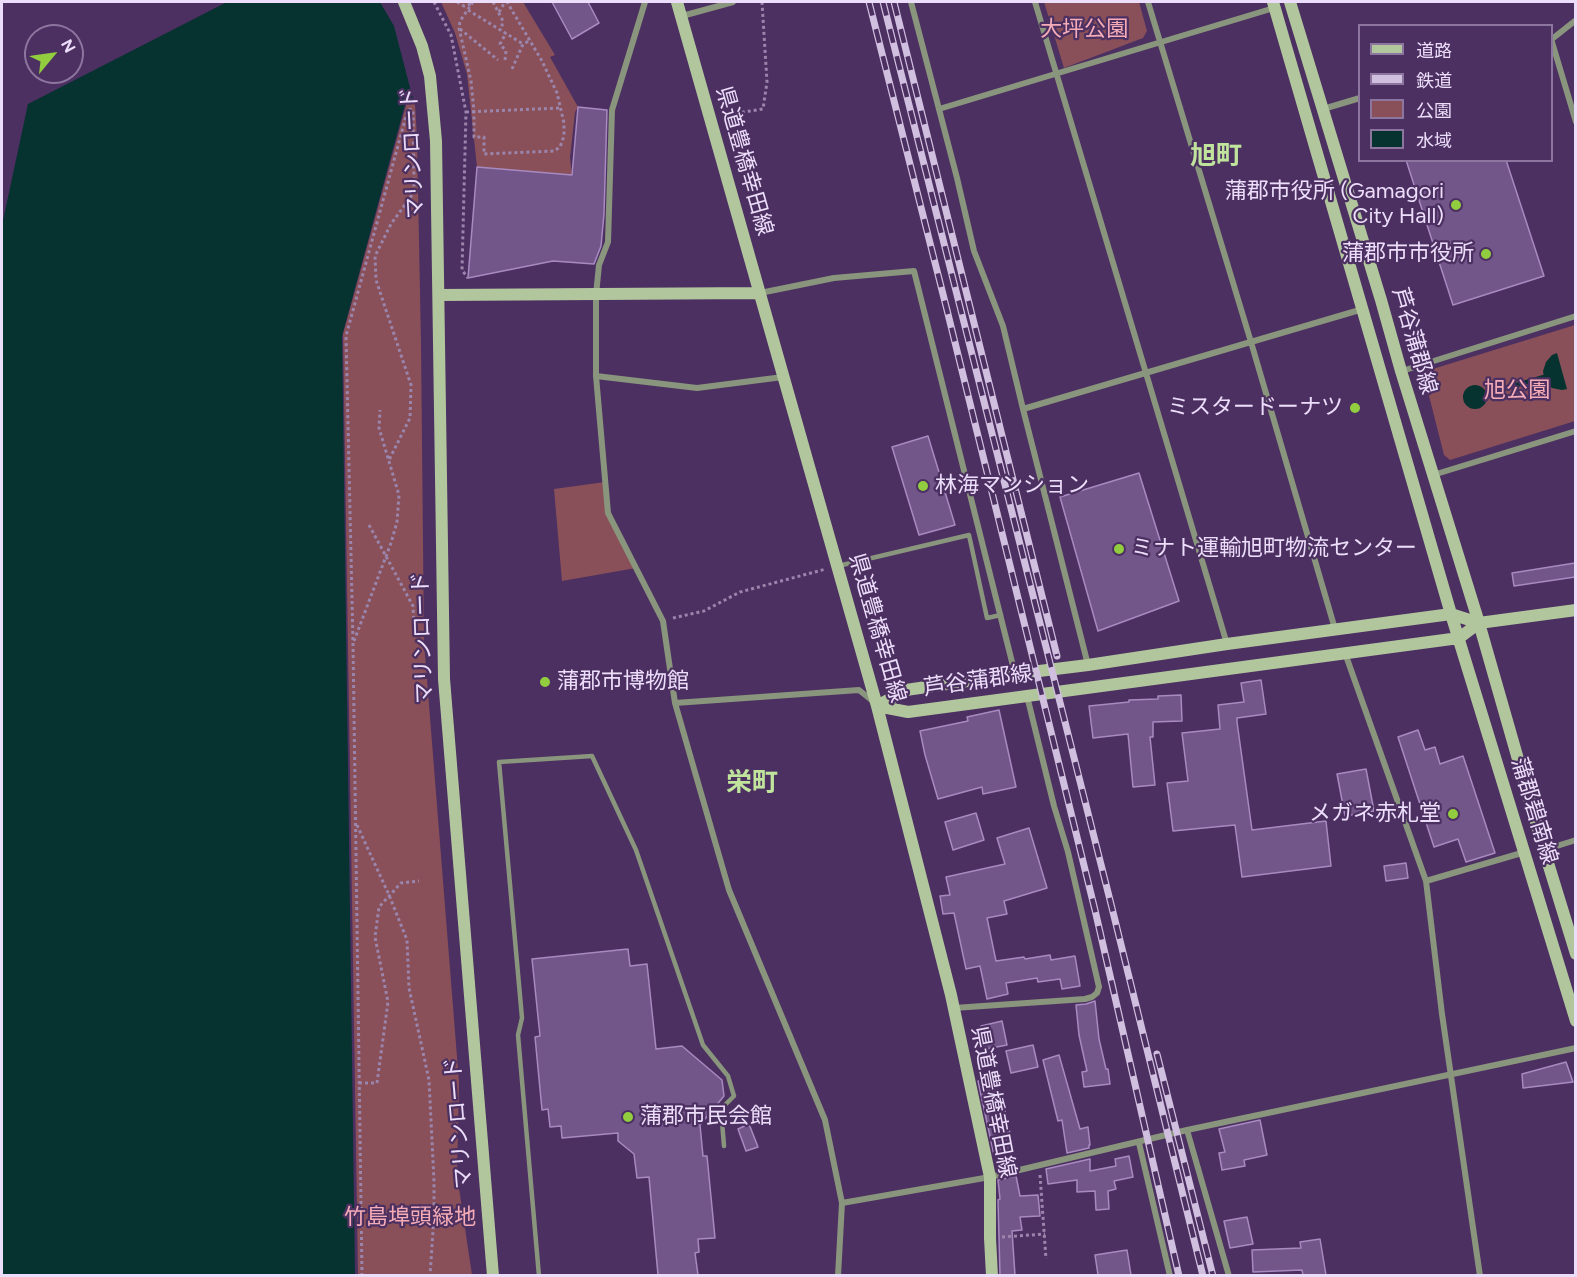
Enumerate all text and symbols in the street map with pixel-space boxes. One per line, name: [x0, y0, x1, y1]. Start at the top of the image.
park label: 大坪公園: [1040, 17, 1128, 43]
north arrow: [24, 24, 84, 84]
legend: [1358, 24, 1553, 162]
text: N: [57, 36, 80, 56]
text: 道路: [1416, 40, 1452, 62]
text: 鉄道: [1416, 70, 1452, 92]
street label: 県道豊橋幸田線: [710, 83, 778, 239]
street label: マリンロード: [396, 86, 430, 220]
text: 公園: [1416, 100, 1452, 122]
text: 水域: [1416, 130, 1452, 152]
district label: 旭町: [1190, 140, 1242, 172]
place label: 蒲郡市役所 (Gamagori City Hall): [1225, 179, 1444, 230]
marker: 蒲郡市役所 (Gamagori City Hall): [1449, 198, 1463, 212]
place label: 蒲郡市市役所: [1342, 241, 1474, 267]
marker: 蒲郡市市役所: [1479, 247, 1493, 261]
street label: 芦谷蒲郡線: [1386, 284, 1442, 398]
park label: 旭公園: [1484, 378, 1550, 404]
place label: ミスタードーナツ: [1167, 395, 1343, 421]
marker: ミスタードーナツ: [1348, 401, 1362, 415]
place label: 林海マンション: [935, 473, 1089, 499]
marker: 林海マンション: [916, 479, 930, 493]
place label: ミナト運輸旭町物流センター: [1131, 536, 1417, 562]
marker: ミナト運輸旭町物流センター: [1112, 542, 1126, 556]
street label: 県道豊橋幸田線: [843, 550, 911, 706]
street label: マリンロード: [408, 572, 438, 704]
street label: 芦谷蒲郡線: [922, 660, 1034, 702]
place label: 蒲郡市博物館: [557, 669, 689, 695]
marker: 蒲郡市博物館: [538, 675, 552, 689]
street label: 蒲郡碧南線: [1505, 755, 1563, 867]
district label: 栄町: [726, 767, 778, 799]
place label: メガネ赤札堂: [1309, 801, 1441, 827]
marker: メガネ赤札堂: [1446, 807, 1460, 821]
street label: 県道豊橋幸田線: [965, 1024, 1021, 1180]
street label: マリンロード: [440, 1056, 478, 1190]
place label: 蒲郡市民会館: [640, 1104, 772, 1130]
marker: 蒲郡市民会館: [621, 1110, 635, 1124]
park label: 竹島埠頭緑地: [344, 1205, 476, 1231]

